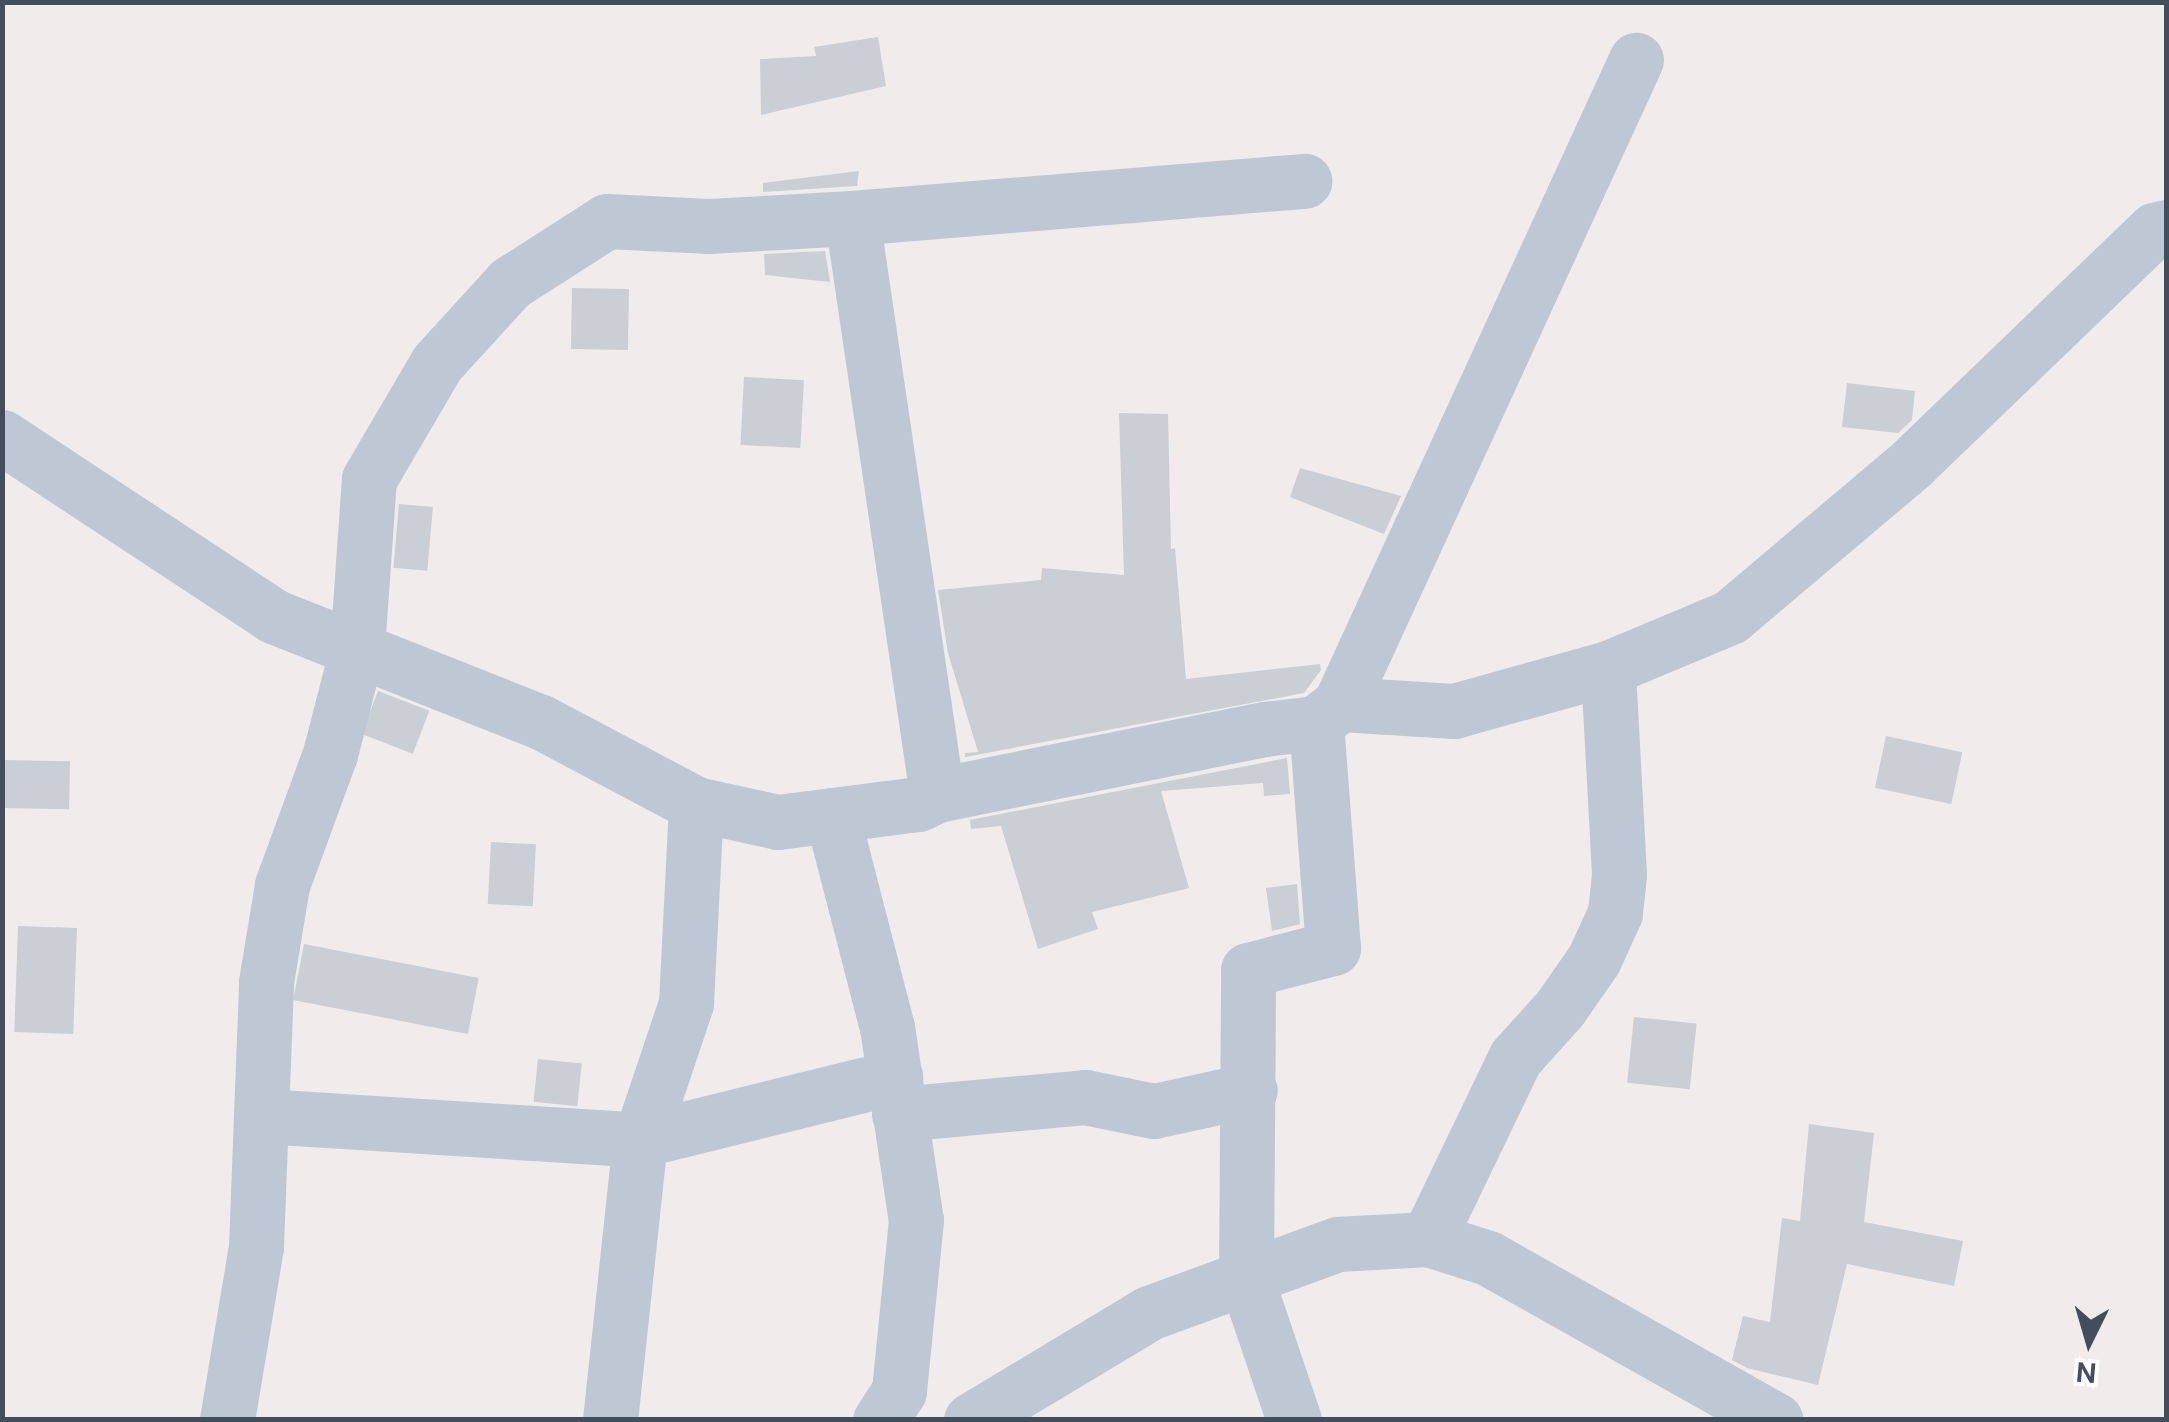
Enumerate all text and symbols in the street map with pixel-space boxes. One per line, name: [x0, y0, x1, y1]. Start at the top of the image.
north arrow: [2039, 1292, 2139, 1392]
text: N: [2075, 1353, 2098, 1392]

